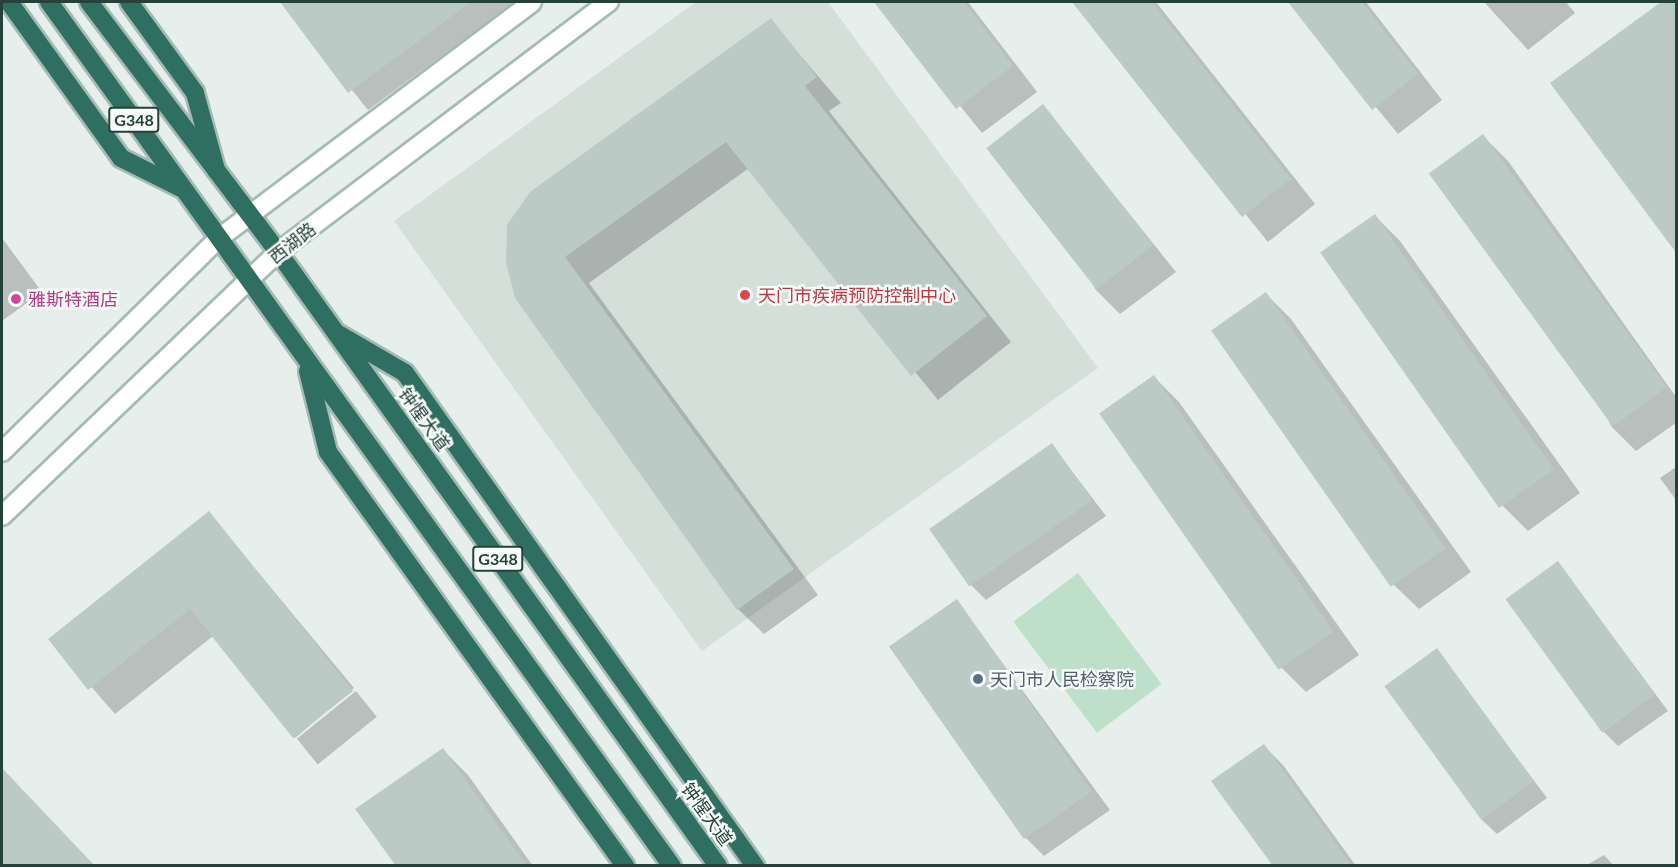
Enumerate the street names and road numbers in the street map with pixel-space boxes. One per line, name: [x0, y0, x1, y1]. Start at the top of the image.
road number: G348: [107, 107, 161, 133]
street label: 西湖路: [264, 218, 320, 268]
street label: 钟惺大道: [394, 384, 454, 454]
road number: G348: [471, 546, 525, 572]
street label: 钟惺大道: [677, 779, 737, 849]

